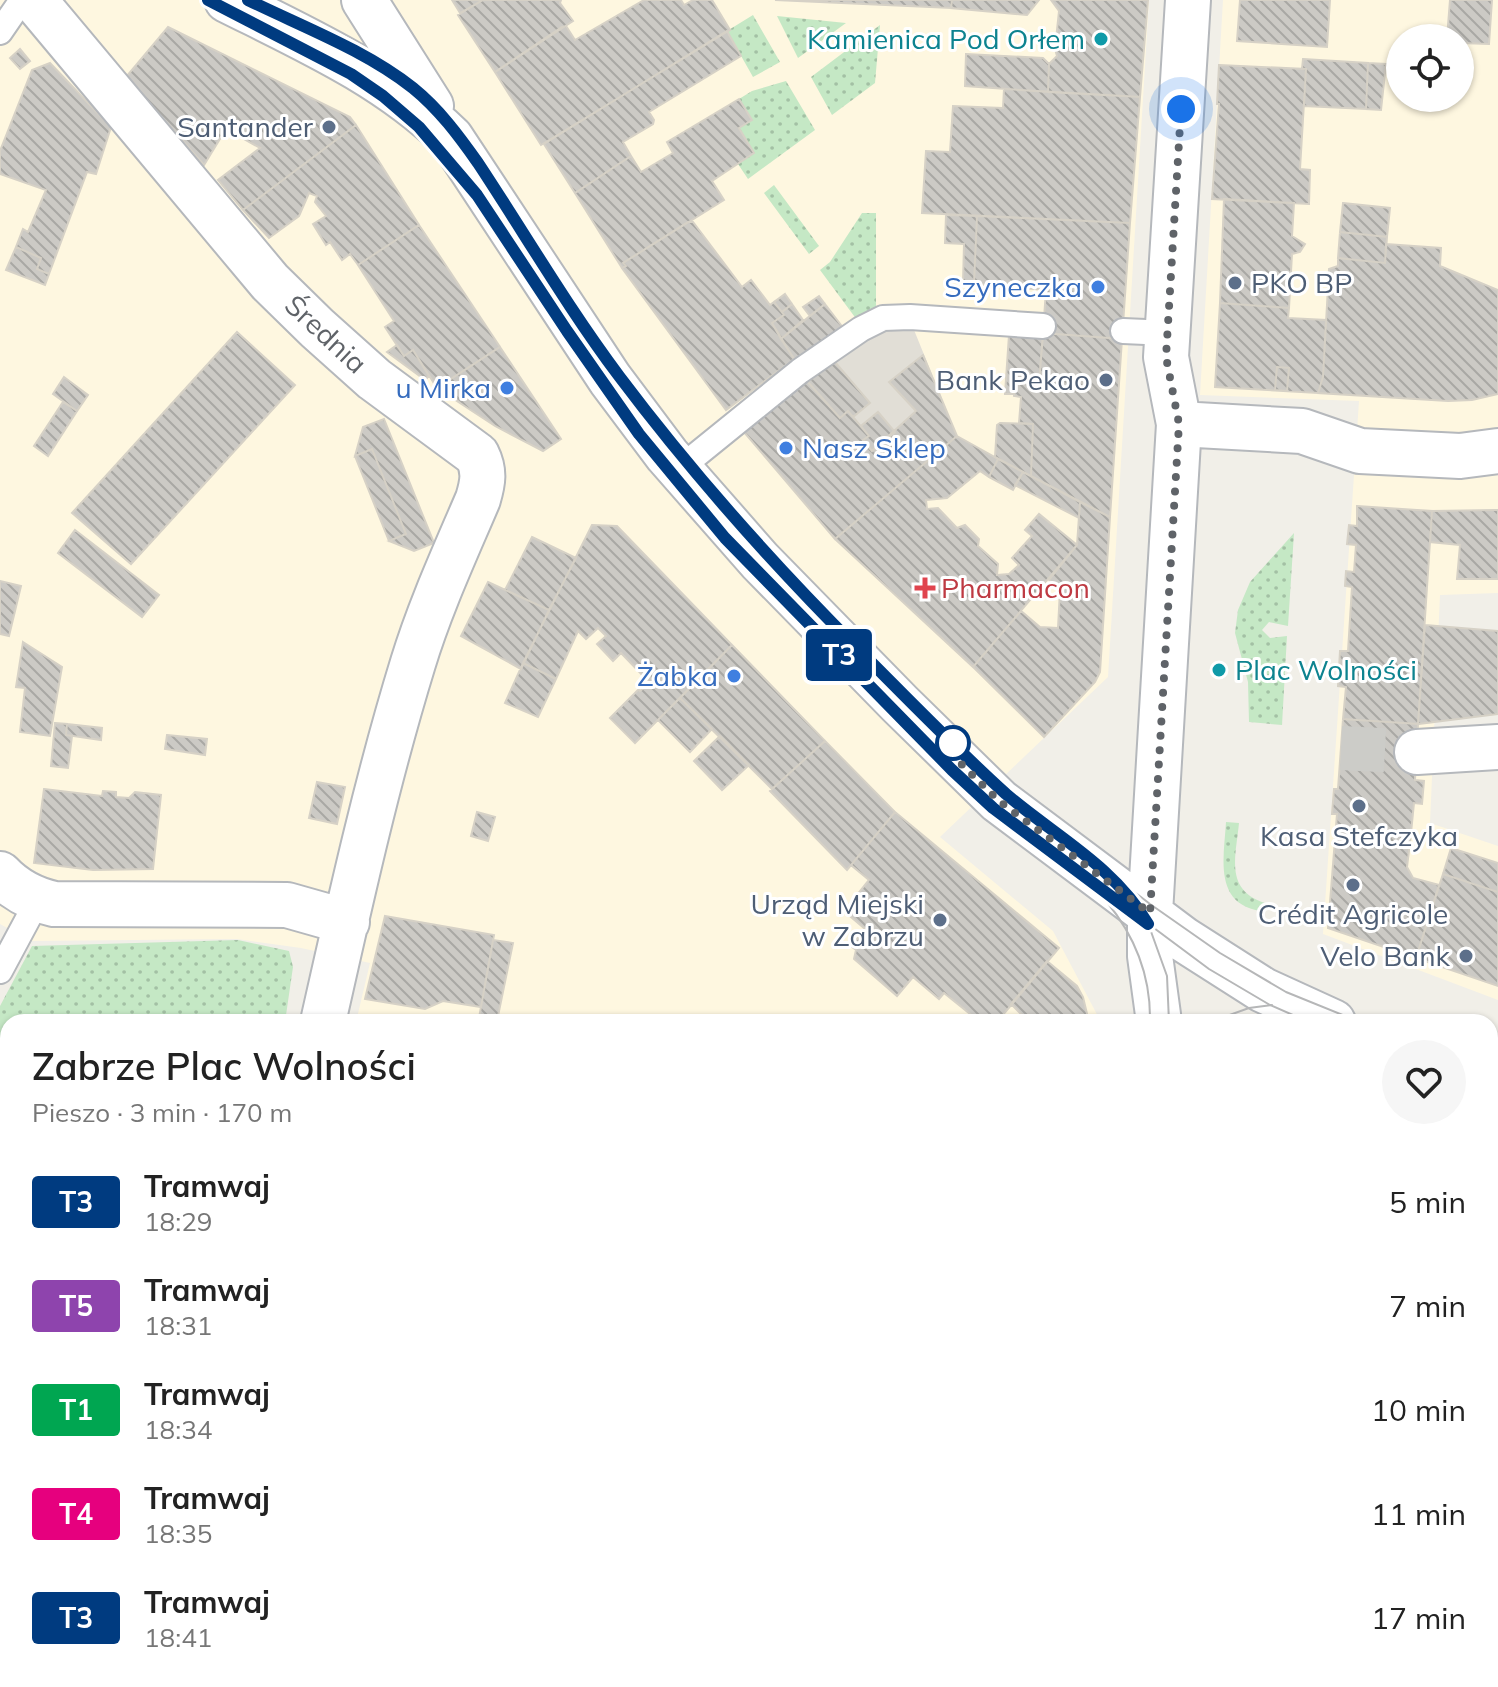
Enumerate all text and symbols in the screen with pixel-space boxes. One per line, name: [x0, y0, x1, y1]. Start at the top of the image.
place label: Kamienica Pod Orłem: [807, 21, 1085, 56]
map controls: [1386, 24, 1474, 112]
button: locate: [1386, 24, 1474, 112]
marker: Kamienica Pod Orłem: [1092, 30, 1110, 48]
your location: [1161, 89, 1201, 129]
place label: Santander: [177, 109, 314, 144]
marker: Santander: [320, 118, 338, 136]
place label: PKO BP: [1251, 265, 1352, 300]
place label: Szyneczka: [944, 269, 1082, 304]
marker: PKO BP: [1226, 274, 1244, 292]
marker: Szyneczka: [1089, 278, 1107, 296]
street label: Średnia: [278, 287, 375, 380]
place label: Bank Pekao: [936, 362, 1090, 397]
place label: u Mirka: [396, 370, 491, 405]
marker: Bank Pekao: [1097, 371, 1115, 389]
marker: u Mirka: [498, 379, 516, 397]
place label: Nasz Sklep: [802, 430, 946, 465]
marker: Nasz Sklep: [777, 439, 795, 457]
place label: Pharmacon: [941, 570, 1090, 605]
marker: Pharmacon: [916, 579, 934, 597]
line badge: T3: [803, 629, 875, 681]
text: T3: [822, 637, 856, 672]
place label: Plac Wolności: [1235, 652, 1417, 687]
place label: Żabka: [637, 658, 718, 693]
marker: Plac Wolności: [1210, 661, 1228, 679]
marker: Żabka: [725, 667, 743, 685]
unlabelled marker: [936, 726, 970, 760]
marker: Kasa Stefczyka: [1350, 797, 1368, 815]
place label: Kasa Stefczyka: [1260, 818, 1458, 853]
marker: Crédit Agricole: [1344, 876, 1362, 894]
place label: Urząd Miejski w Zabrzu: [750, 886, 924, 953]
place label: Crédit Agricole: [1258, 896, 1448, 931]
marker: Urząd Miejski w Zabrzu: [931, 911, 949, 929]
place label: Velo Bank: [1320, 938, 1451, 973]
marker: Velo Bank: [1457, 947, 1475, 965]
button: heart: [1382, 1040, 1466, 1124]
text: Zabrze Plac Wolności: [32, 1042, 416, 1090]
text: Pieszo · 3 min · 170 m: [32, 1096, 292, 1129]
text: Tramwaj: [144, 1167, 270, 1205]
text: 5 min: [1389, 1183, 1466, 1221]
text: T3: [59, 1184, 93, 1219]
text: 18:29: [144, 1205, 212, 1238]
text: Tramwaj: [144, 1271, 270, 1309]
text: 7 min: [1389, 1287, 1466, 1325]
text: T5: [59, 1288, 93, 1323]
text: 18:31: [144, 1309, 212, 1342]
text: Tramwaj: [144, 1375, 270, 1413]
text: 10 min: [1371, 1391, 1466, 1429]
text: T1: [59, 1392, 93, 1427]
text: 18:34: [144, 1413, 212, 1446]
text: Tramwaj: [144, 1479, 270, 1517]
text: 11 min: [1371, 1495, 1466, 1533]
text: T4: [59, 1496, 93, 1531]
text: 18:35: [144, 1517, 212, 1550]
text: Tramwaj: [144, 1583, 270, 1621]
text: 17 min: [1371, 1599, 1466, 1637]
text: T3: [59, 1600, 93, 1635]
text: 18:41: [144, 1621, 212, 1654]

